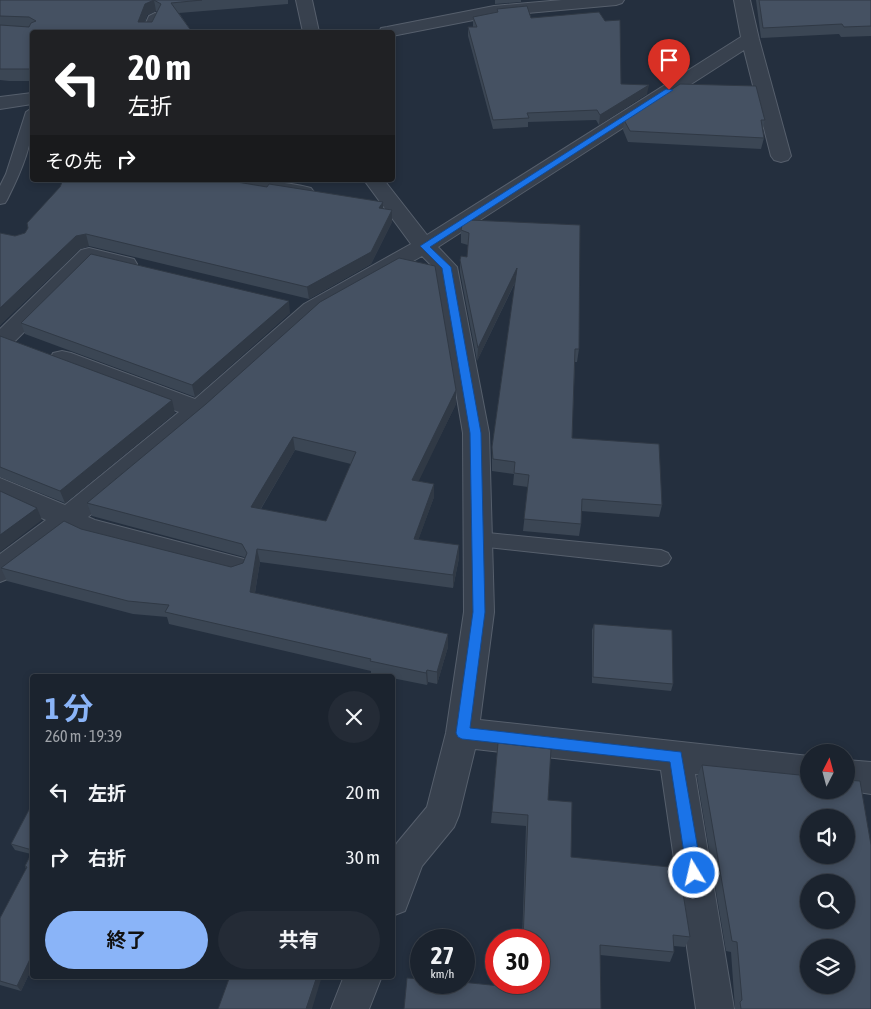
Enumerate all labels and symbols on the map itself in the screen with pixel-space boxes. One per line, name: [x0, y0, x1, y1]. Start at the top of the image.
pin: [648, 39, 690, 90]
north arrow: [800, 744, 855, 799]
position arrow: [667, 846, 719, 898]
speed limit sign: 30: [485, 929, 550, 994]

